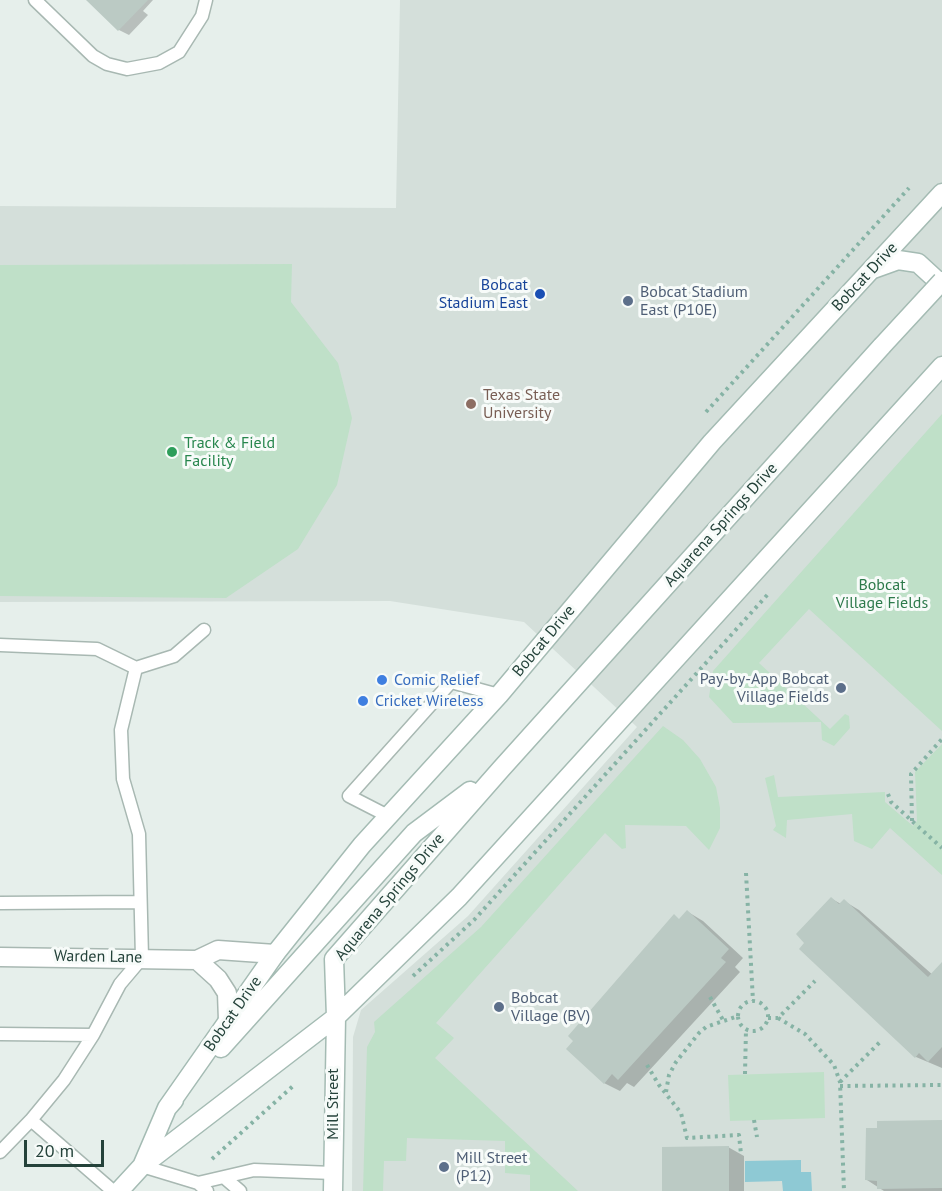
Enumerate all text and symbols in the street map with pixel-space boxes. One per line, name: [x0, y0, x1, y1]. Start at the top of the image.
street label: Bobcat Drive: [828, 239, 902, 315]
place label: Bobcat Stadium East: [439, 275, 528, 313]
place label: Bobcat Stadium East (P10E): [640, 282, 748, 320]
marker: Bobcat Stadium East: [533, 287, 547, 301]
marker: Bobcat Stadium East (P10E): [621, 294, 635, 308]
place label: Texas State University: [483, 385, 560, 423]
marker: Texas State University: [464, 397, 478, 411]
place label: Track & Field Facility: [184, 433, 275, 471]
marker: Track & Field Facility: [165, 445, 179, 459]
street label: Aquarena Springs Drive: [660, 459, 782, 591]
park label: Bobcat Village Fields: [836, 575, 928, 613]
street label: Bobcat Drive: [509, 601, 579, 681]
place label: Pay-by-App Bobcat Village Fields: [700, 669, 829, 707]
place label: Comic Relief: [394, 670, 479, 690]
marker: Comic Relief: [375, 673, 389, 687]
marker: Pay-by-App Bobcat Village Fields: [834, 681, 848, 695]
place label: Cricket Wireless: [375, 691, 483, 711]
marker: Cricket Wireless: [356, 694, 370, 708]
street label: Aquarena Springs Drive: [331, 830, 449, 964]
street label: Warden Lane: [54, 947, 142, 967]
street label: Bobcat Drive: [200, 973, 266, 1055]
place label: Bobcat Village (BV): [511, 988, 590, 1026]
marker: Bobcat Village (BV): [492, 1000, 506, 1014]
street label: Mill Street: [323, 1068, 343, 1140]
scale bar: [27, 1128, 106, 1166]
text: 20 m: [35, 1139, 74, 1162]
place label: Mill Street (P12): [456, 1148, 527, 1186]
marker: Mill Street (P12): [437, 1160, 451, 1174]

